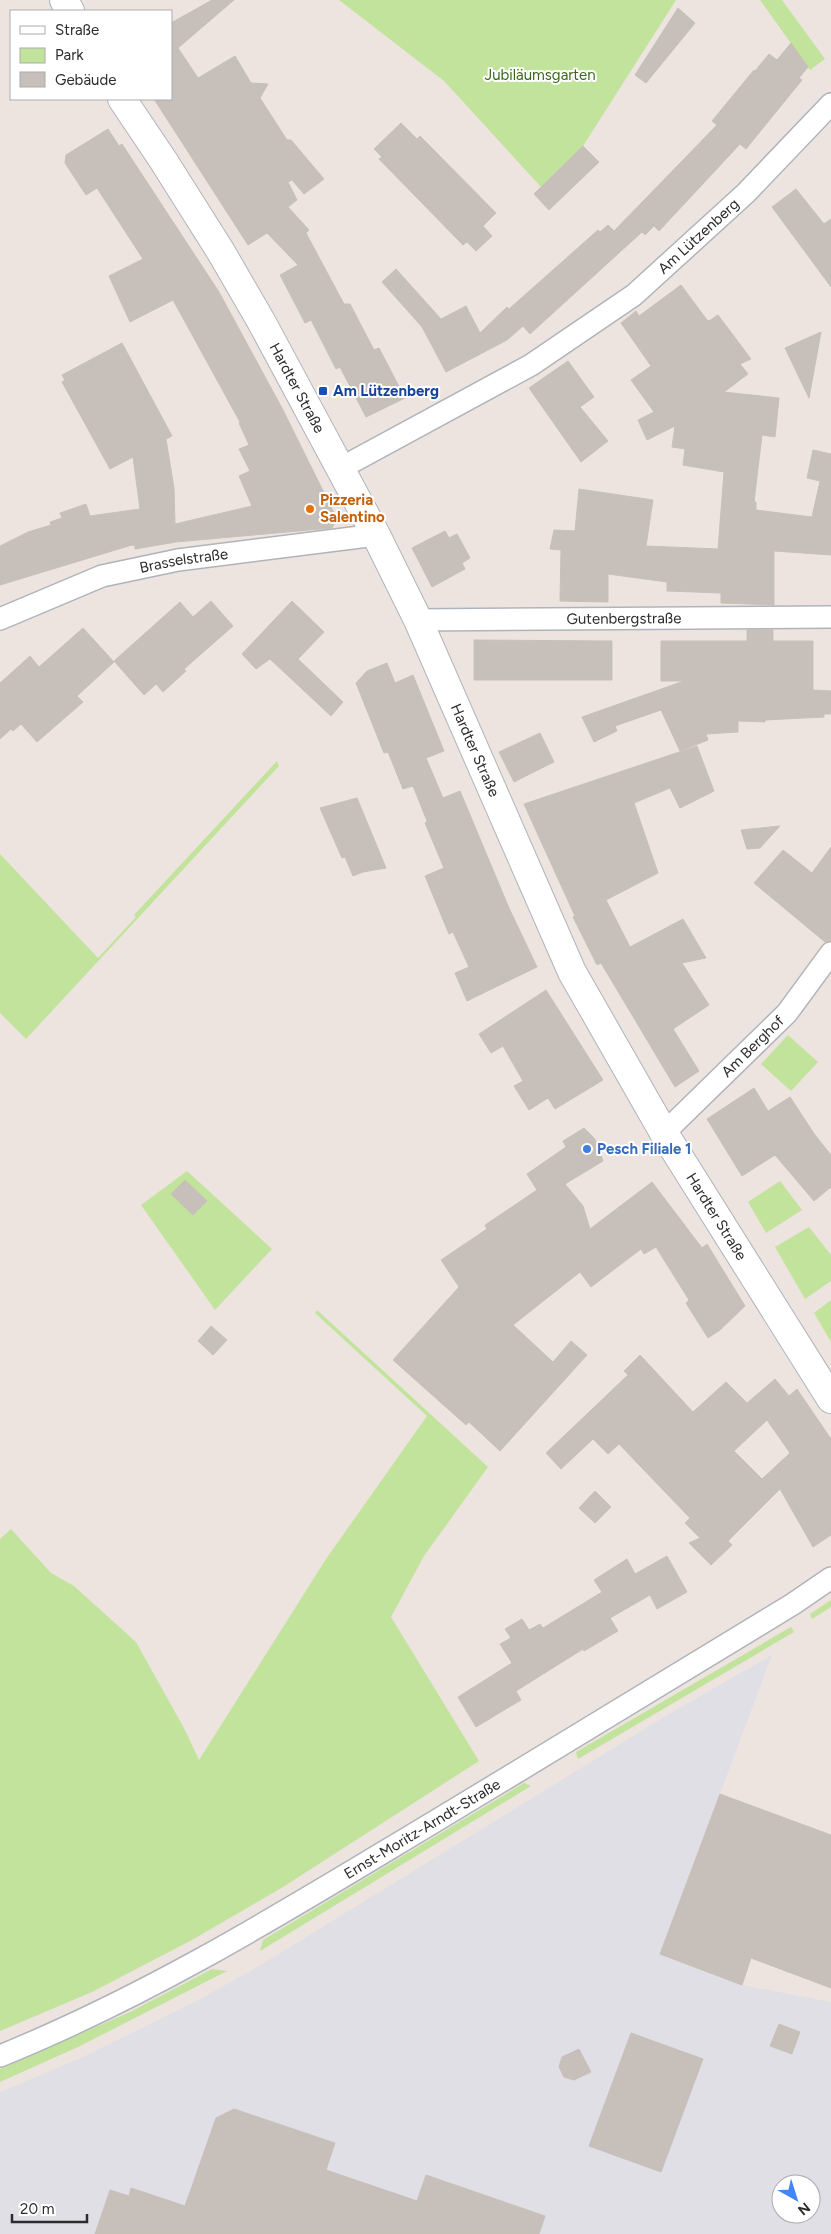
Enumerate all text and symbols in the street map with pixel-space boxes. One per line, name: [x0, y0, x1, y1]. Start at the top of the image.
legend: [10, 10, 172, 100]
text: Straße: [55, 21, 99, 39]
text: Park: [55, 46, 84, 64]
park label: Jubiläumsgarten: [484, 66, 596, 84]
text: Gebäude: [55, 71, 116, 89]
street label: Am Lützenberg: [654, 195, 743, 278]
street label: Hardter Straße: [265, 340, 329, 436]
place label: Am Lützenberg: [333, 382, 439, 400]
marker: Am Lützenberg: [317, 385, 329, 397]
place label: Pizzeria Salentino: [320, 491, 385, 526]
marker: Pizzeria Salentino: [304, 503, 316, 515]
street label: Brasselstraße: [138, 545, 229, 577]
street label: Gutenbergstraße: [566, 609, 682, 628]
street label: Hardter Straße: [447, 701, 503, 800]
street label: Am Berghof: [718, 1012, 788, 1081]
place label: Pesch Filiale 1: [597, 1140, 691, 1158]
marker: Pesch Filiale 1: [581, 1143, 593, 1155]
street label: Hardter Straße: [682, 1169, 751, 1264]
street label: Ernst-Moritz-Arndt-Straße: [341, 1775, 504, 1883]
north arrow: [771, 2174, 821, 2224]
scale bar: [12, 2192, 88, 2224]
text: N: [794, 2199, 813, 2219]
text: 20 m: [20, 2200, 54, 2218]

